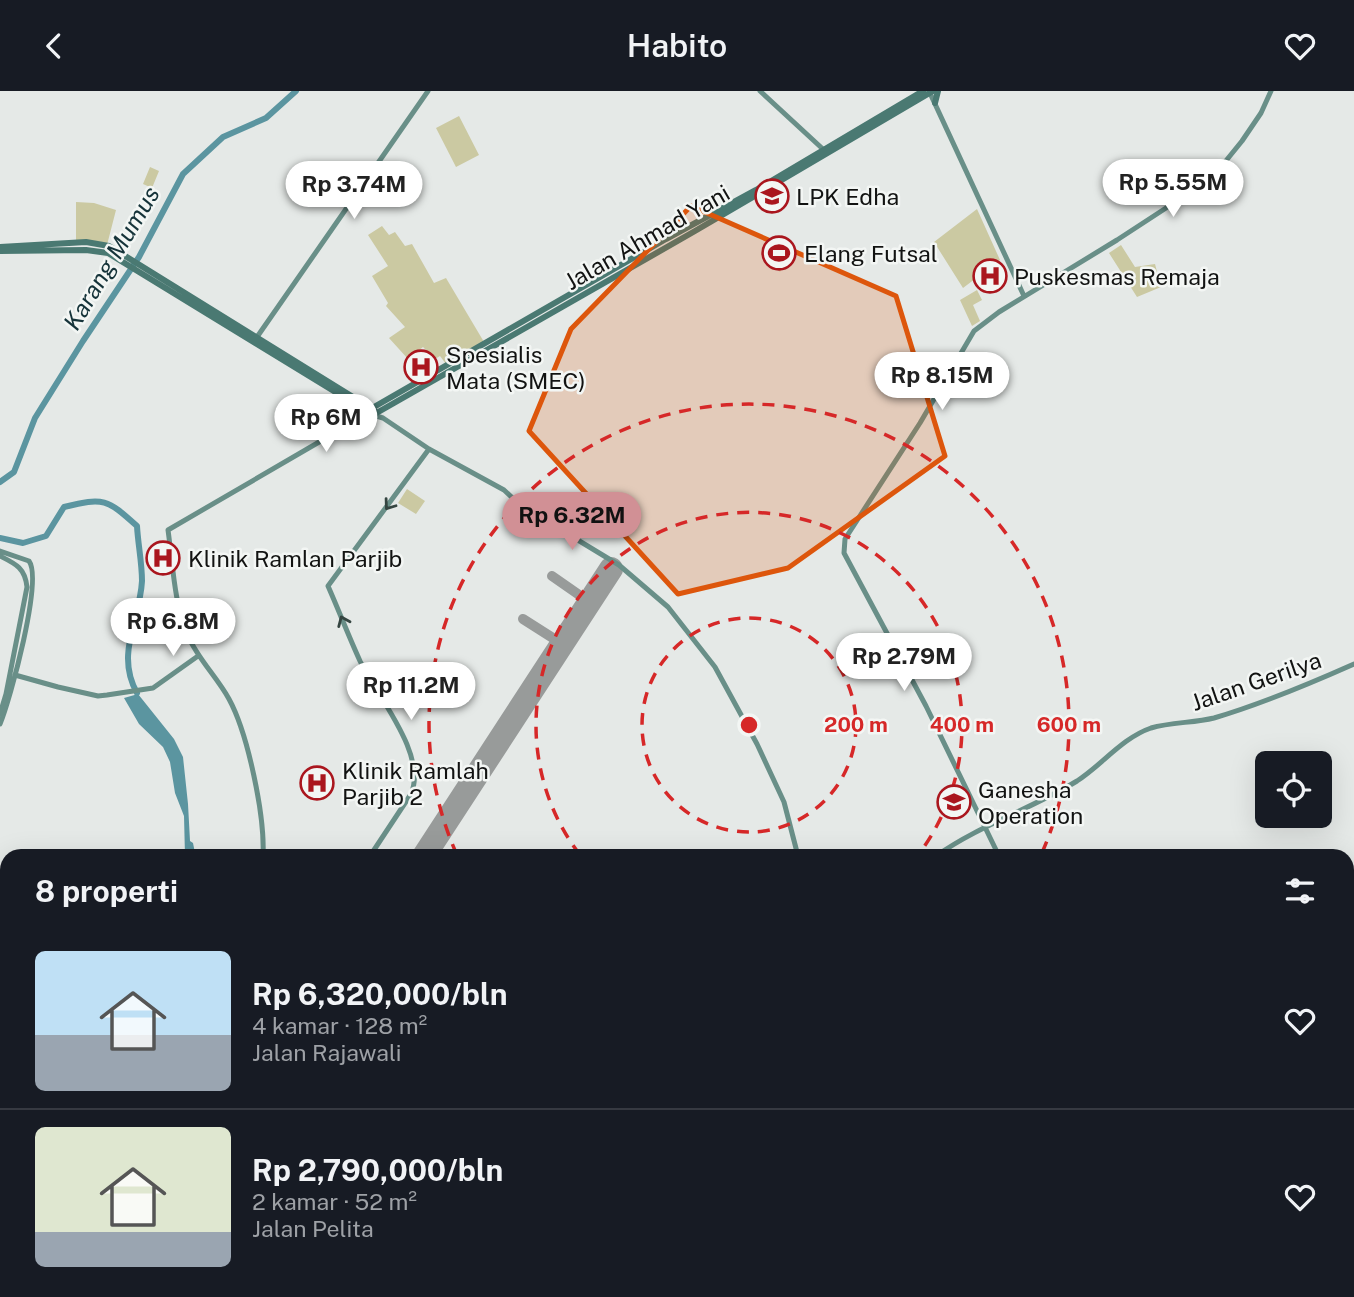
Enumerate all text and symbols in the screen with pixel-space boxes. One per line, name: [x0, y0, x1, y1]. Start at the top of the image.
icon: back: [35, 27, 73, 65]
text: Habito: [627, 27, 727, 64]
icon: heart: [1281, 27, 1319, 65]
pin: Rp 5.55M: [1101, 159, 1245, 219]
pin: Rp 3.74M: [282, 162, 426, 221]
text: Rp 5.55M: [1119, 168, 1227, 195]
text: Rp 3.74M: [302, 170, 406, 197]
school or university icon: LPK Edha: [753, 177, 791, 215]
street label: Jalan Ahmad Yani: [560, 179, 734, 295]
water label: Karang Mumus: [57, 181, 165, 335]
place label: LPK Edha: [796, 183, 899, 210]
sports icon: Elang Futsal: [760, 234, 798, 272]
place label: Elang Futsal: [804, 240, 938, 267]
hospital icon: Puskesmas Remaja: [971, 257, 1009, 295]
place label: Puskesmas Remaja: [1014, 263, 1220, 290]
place label: Spesialis Mata (SMEC): [446, 341, 586, 394]
hospital icon: Spesialis Mata (SMEC): [402, 348, 440, 386]
pin: Rp 8.15M: [870, 353, 1014, 412]
text: Rp 8.15M: [890, 361, 994, 388]
pin: Rp 6M: [277, 395, 375, 454]
text: Rp 6M: [290, 403, 362, 430]
pin: Rp 6.32M: [500, 493, 644, 552]
one-way arrow: [385, 497, 397, 510]
text: Rp 6.32M: [518, 501, 626, 528]
hospital icon: Klinik Ramlan Parjib: [144, 539, 182, 577]
place label: Klinik Ramlan Parjib: [188, 545, 402, 572]
pin: Rp 6.8M: [108, 599, 238, 658]
text: Rp 6.8M: [127, 607, 219, 634]
one-way arrow: [337, 616, 351, 629]
pin: Rp 2.79M: [832, 633, 976, 693]
text: Rp 2.79M: [852, 642, 956, 669]
street label: Jalan Gerilya: [1187, 646, 1325, 716]
pin: Rp 11.2M: [339, 663, 483, 722]
text: Rp 11.2M: [362, 671, 460, 698]
text: 200 m: [824, 712, 888, 737]
text: 400 m: [930, 712, 994, 737]
text: 600 m: [1037, 712, 1101, 737]
centre of rings: [737, 713, 761, 737]
map controls: [1255, 751, 1332, 828]
button: locate: [1255, 751, 1332, 828]
place label: Klinik Ramlah Parjib 2: [342, 757, 489, 810]
hospital icon: Klinik Ramlah Parjib 2: [298, 764, 336, 802]
place label: Ganesha Operation: [978, 776, 1083, 829]
school or university icon: Ganesha Operation: [935, 783, 973, 821]
icon: filters: [1281, 872, 1319, 910]
text: 8 properti: [35, 873, 178, 909]
text: Rp 6,320,000/bln: [252, 976, 507, 1012]
icon: home: [91, 979, 175, 1063]
icon: heart: [1281, 1002, 1319, 1040]
text: 4 kamar · 128 m²: [252, 1012, 427, 1039]
text: Jalan Rajawali: [252, 1039, 401, 1066]
text: Rp 2,790,000/bln: [252, 1152, 503, 1188]
icon: home: [91, 1155, 175, 1239]
icon: heart: [1281, 1178, 1319, 1216]
text: 2 kamar · 52 m²: [252, 1188, 417, 1215]
text: Jalan Pelita: [252, 1215, 374, 1242]

